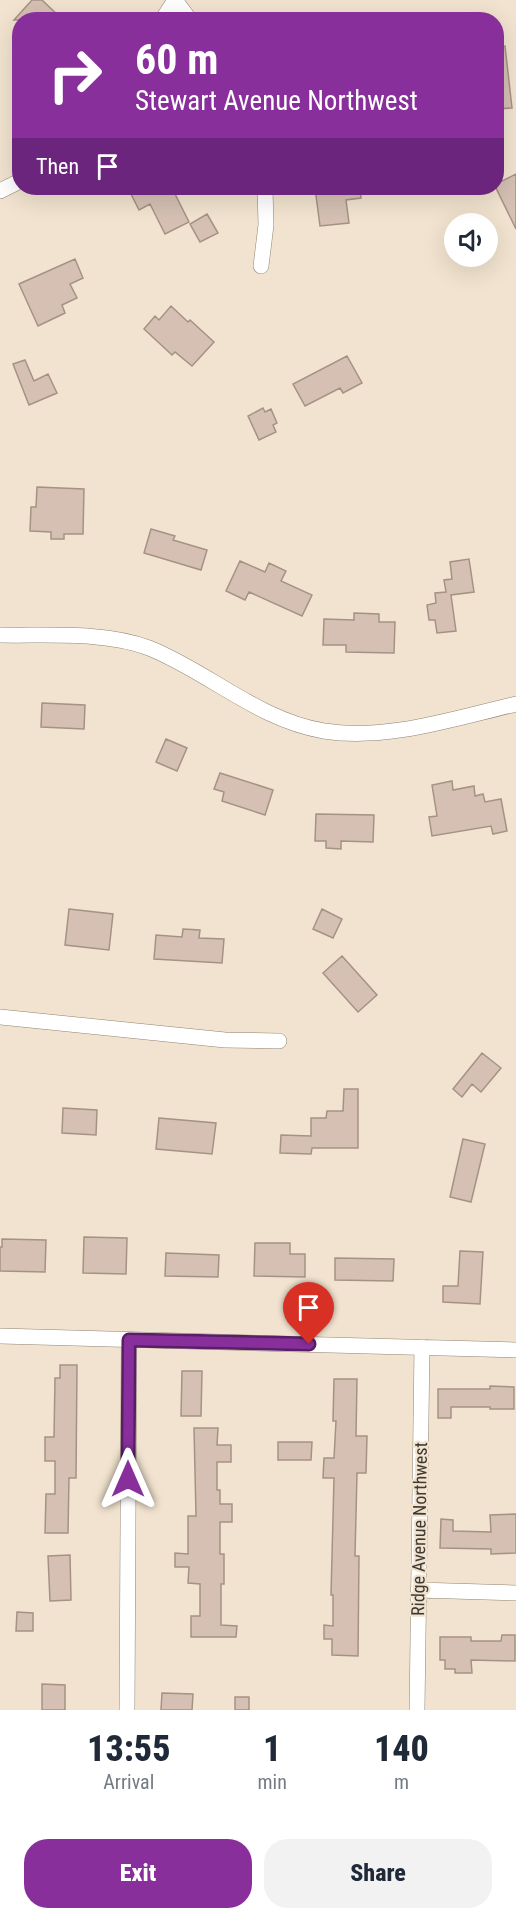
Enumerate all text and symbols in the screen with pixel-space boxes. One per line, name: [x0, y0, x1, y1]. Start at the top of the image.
text: 60 m: [135, 35, 218, 84]
icon: right: [36, 36, 114, 114]
text: Stewart Avenue Northwest: [135, 85, 418, 117]
icon: arrive: [91, 150, 124, 183]
text: Then: [36, 154, 79, 179]
map controls: [444, 213, 498, 267]
button: sound: [444, 213, 498, 267]
pin: [283, 1282, 334, 1344]
icon: arrive: [292, 1291, 325, 1324]
street label: Ridge Avenue Northwest: [407, 1442, 431, 1616]
position arrow: [96, 1447, 160, 1511]
text: 13:55: [87, 1728, 170, 1770]
text: 1: [263, 1728, 281, 1770]
text: 140: [374, 1728, 429, 1770]
text: Arrival: [103, 1770, 154, 1794]
text: min: [258, 1770, 287, 1794]
text: m: [394, 1770, 409, 1794]
button: Exit: [24, 1839, 252, 1908]
button: Share: [264, 1839, 492, 1908]

